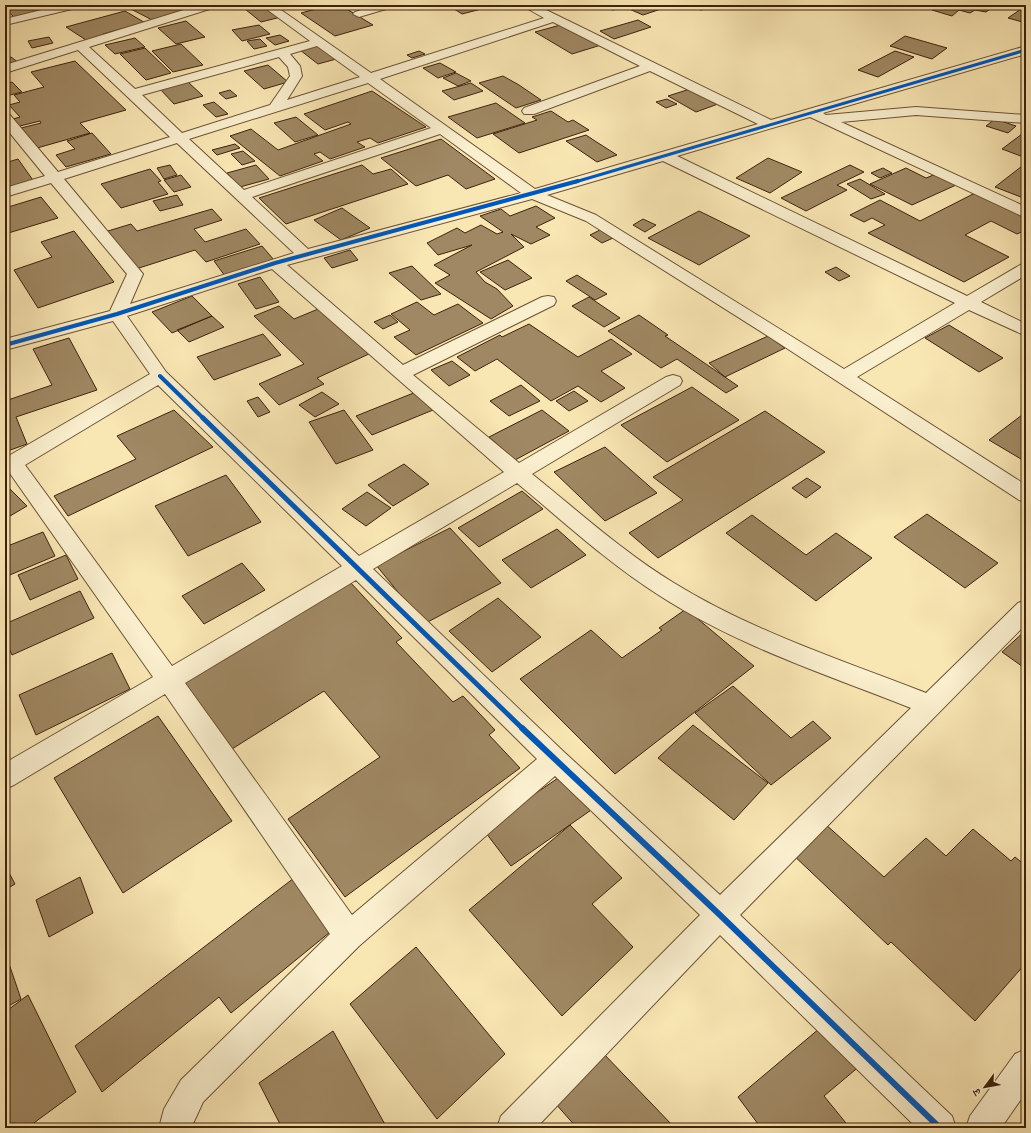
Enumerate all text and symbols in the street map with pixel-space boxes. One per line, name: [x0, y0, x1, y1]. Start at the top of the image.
north arrow: [965, 1067, 1005, 1107]
text: उ: [969, 1085, 985, 1099]

